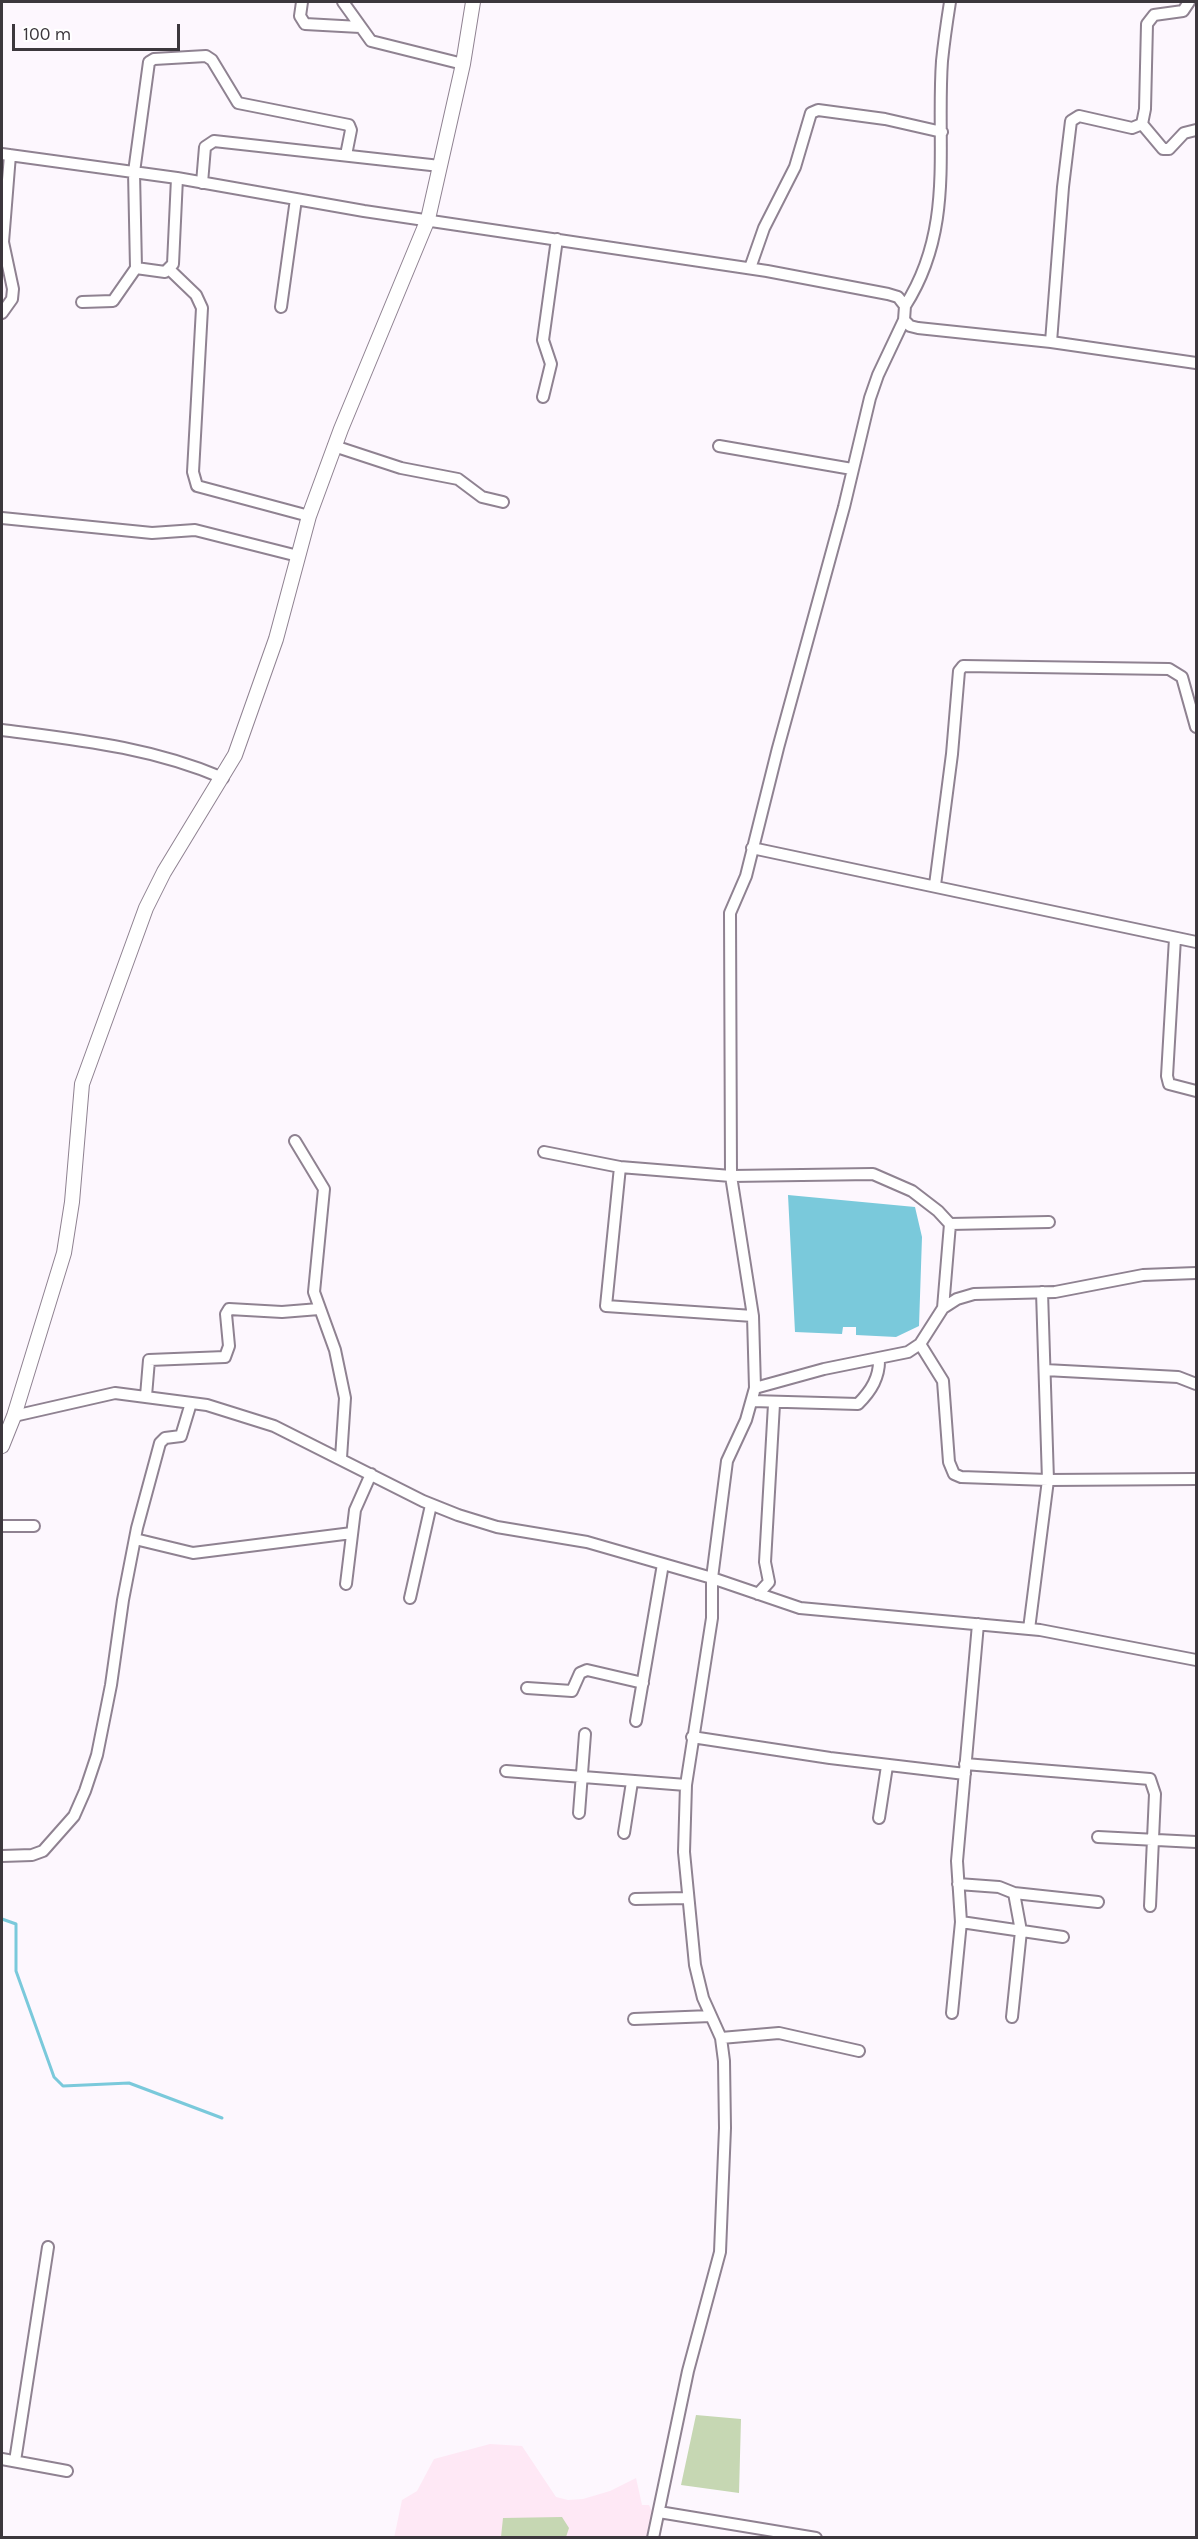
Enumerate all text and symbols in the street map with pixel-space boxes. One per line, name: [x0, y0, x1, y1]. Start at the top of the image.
scale bar: [15, 12, 183, 50]
text: 100 m: [23, 23, 71, 45]

